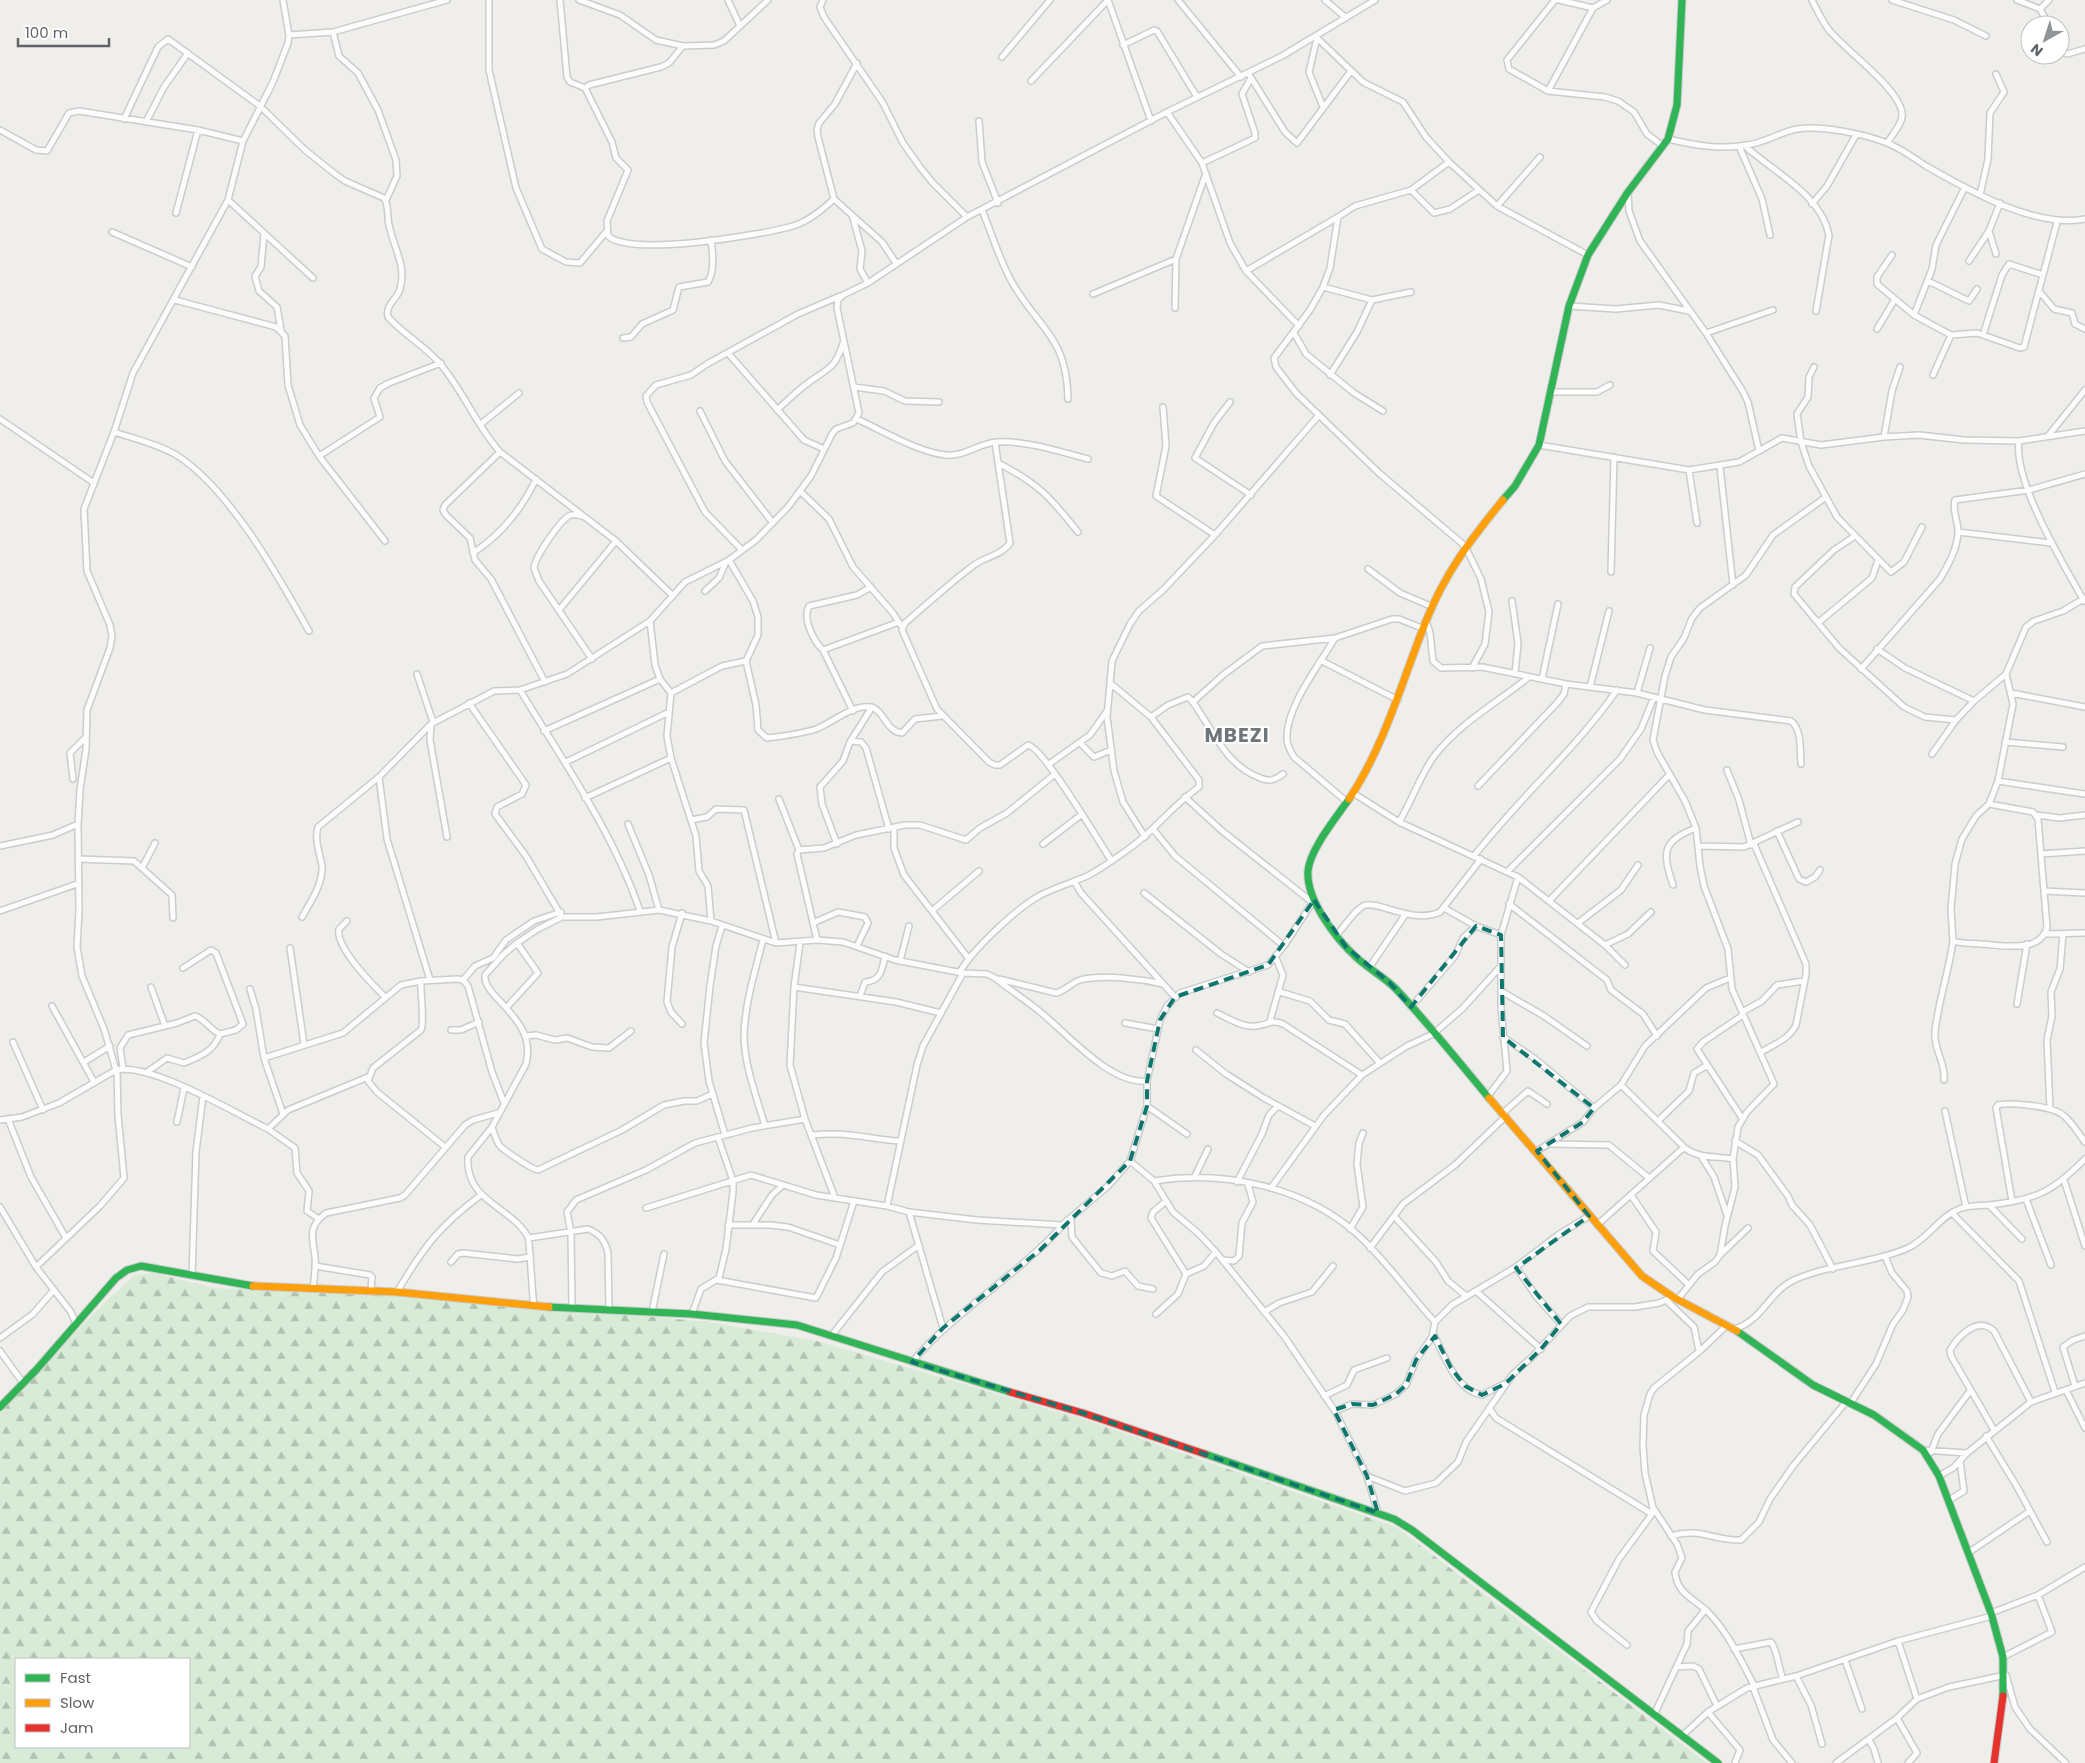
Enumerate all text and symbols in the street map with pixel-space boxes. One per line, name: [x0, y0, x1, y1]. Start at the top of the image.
scale bar: [18, 15, 109, 47]
north arrow: [2020, 15, 2070, 65]
text: 100 m: [25, 22, 68, 43]
text: N: [2026, 39, 2047, 61]
district label: MBEZI: [1204, 721, 1270, 749]
legend: [15, 1658, 190, 1748]
text: Fast: [60, 1667, 91, 1688]
text: Slow: [60, 1692, 95, 1713]
text: Jam: [60, 1717, 94, 1738]

